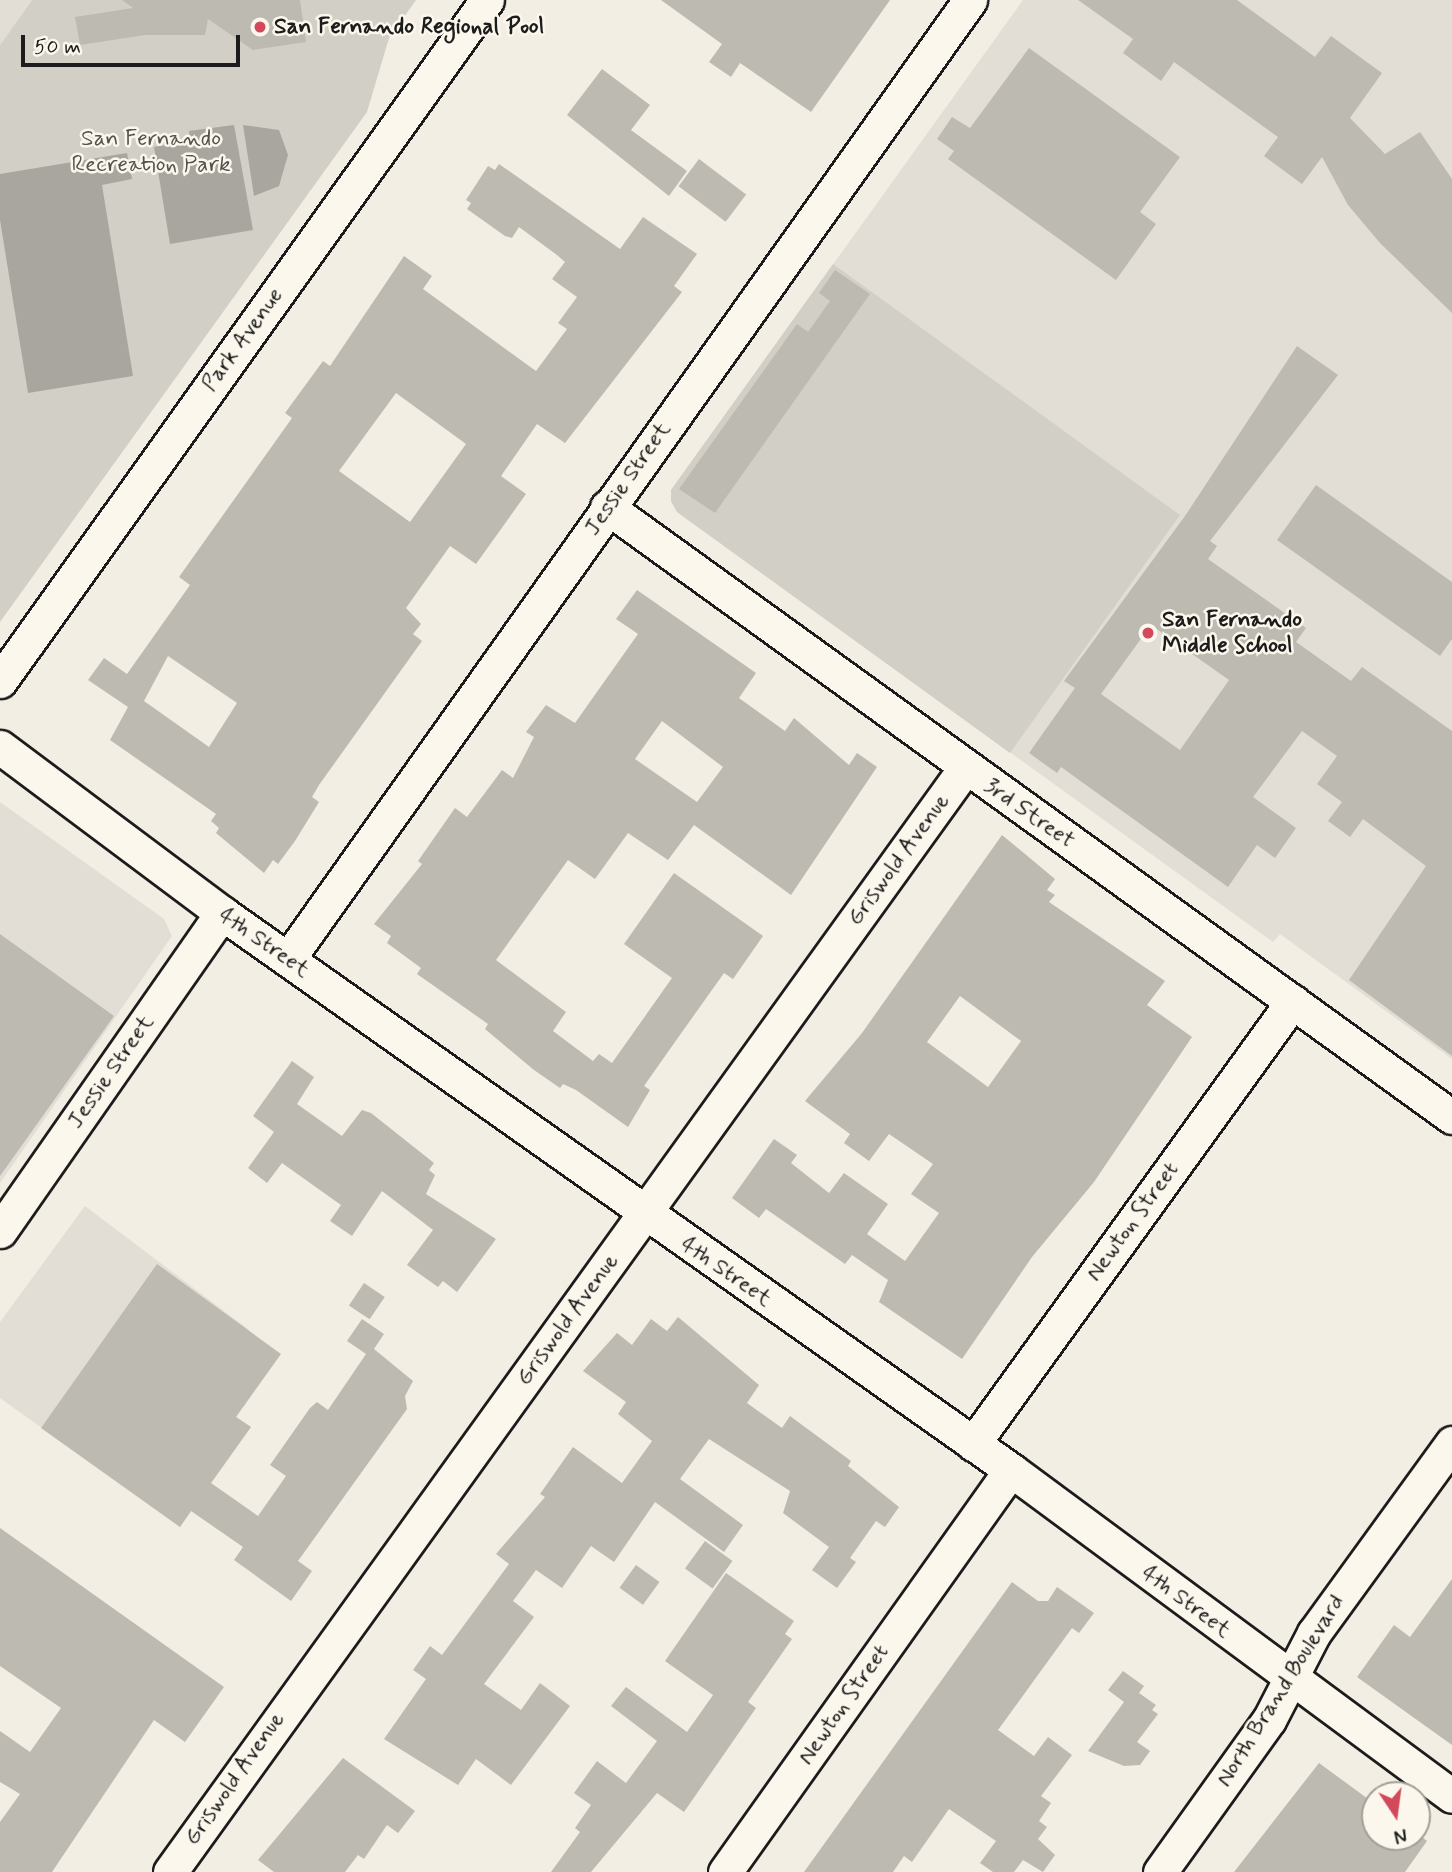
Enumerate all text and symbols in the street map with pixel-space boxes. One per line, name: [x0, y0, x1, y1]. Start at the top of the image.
place label: San Fernando Regional Pool: [274, 13, 543, 41]
marker: San Fernando Regional Pool: [252, 19, 268, 35]
scale bar: [24, 21, 243, 65]
text: 50 m: [34, 33, 81, 61]
park label: San Fernando Recreation Park: [72, 125, 230, 179]
street label: Park Avenue: [195, 282, 291, 398]
street label: Jessie Street: [579, 417, 677, 541]
place label: San Fernando Middle School: [1162, 606, 1298, 660]
marker: San Fernando Middle School: [1140, 625, 1156, 641]
street label: 3rd Street: [979, 773, 1079, 855]
street label: Griswold Avenue: [841, 787, 957, 933]
street label: 4th Street: [213, 902, 315, 984]
street label: Jessie Street: [62, 1010, 160, 1134]
street label: Newton Street: [1080, 1156, 1186, 1288]
street label: 4th Street: [675, 1231, 777, 1313]
street label: Griswold Avenue: [510, 1247, 626, 1393]
street label: 4th Street: [1136, 1559, 1236, 1645]
street label: North Brand Boulevard: [1211, 1590, 1351, 1792]
street label: Newton Street: [791, 1638, 897, 1772]
street label: Griswold Avenue: [178, 1706, 292, 1852]
north arrow: [1361, 1781, 1431, 1851]
text: N: [1391, 1821, 1409, 1849]

